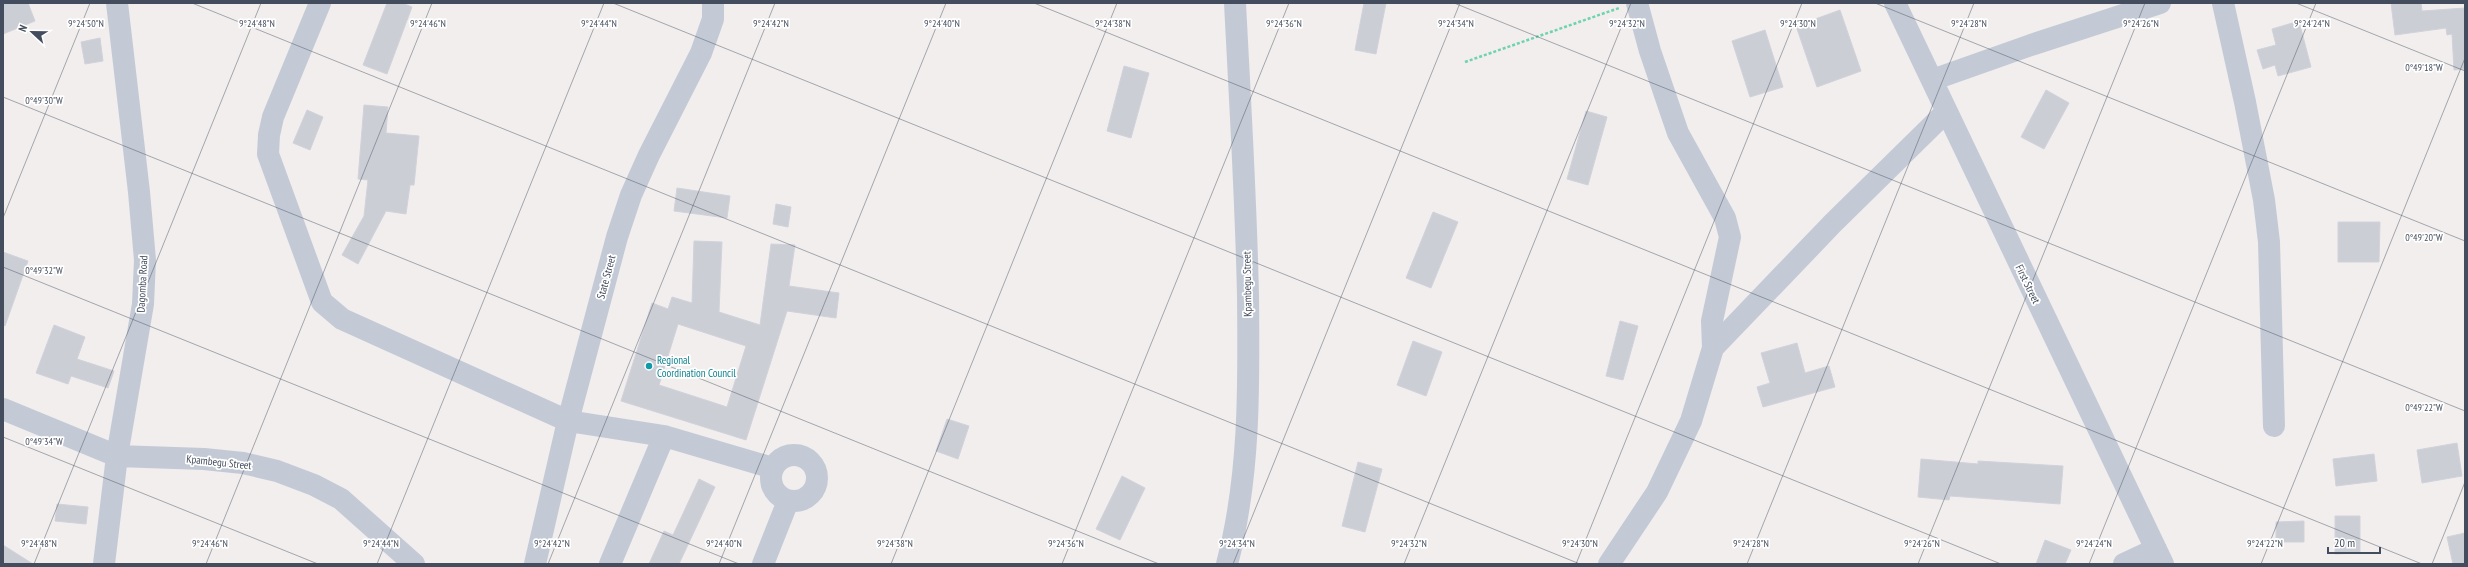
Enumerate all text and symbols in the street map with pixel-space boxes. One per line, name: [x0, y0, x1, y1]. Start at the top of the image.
north arrow: [12, 12, 52, 52]
text: 9°24'50"N: [68, 17, 104, 30]
text: 9°24'48"N: [239, 17, 275, 30]
text: 9°24'46"N: [410, 17, 446, 30]
text: 9°24'44"N: [581, 17, 617, 30]
text: 9°24'42"N: [753, 17, 789, 30]
text: 9°24'40"N: [924, 17, 960, 30]
text: 9°24'38"N: [1095, 17, 1131, 30]
text: 9°24'36"N: [1266, 17, 1302, 30]
text: 9°24'34"N: [1438, 17, 1474, 30]
text: 9°24'32"N: [1609, 17, 1645, 30]
text: 9°24'30"N: [1780, 17, 1816, 30]
text: 9°24'28"N: [1951, 17, 1987, 30]
text: 9°24'26"N: [2123, 17, 2159, 30]
text: 9°24'24"N: [2294, 17, 2330, 30]
text: N: [15, 23, 30, 34]
text: 0°49'18"W: [2405, 61, 2443, 74]
text: 0°49'30"W: [25, 94, 63, 107]
text: 0°49'20"W: [2405, 231, 2443, 244]
street label: Kpambegu Street: [1239, 251, 1255, 317]
street label: State Street: [593, 254, 619, 300]
street label: Dagomba Road: [134, 255, 150, 313]
street label: First Street: [2013, 262, 2043, 306]
text: 0°49'32"W: [25, 264, 63, 277]
place label: Regional Coordination Council: [657, 353, 736, 380]
marker: Regional Coordination Council: [644, 361, 654, 371]
text: 0°49'22"W: [2405, 401, 2443, 414]
text: 0°49'34"W: [25, 435, 63, 448]
street label: Kpambegu Street: [186, 452, 252, 472]
scale bar: [2328, 529, 2380, 555]
text: 20 m: [2334, 535, 2355, 550]
text: 9°24'48"N: [21, 537, 57, 550]
text: 9°24'46"N: [192, 537, 228, 550]
text: 9°24'44"N: [363, 537, 399, 550]
text: 9°24'42"N: [534, 537, 570, 550]
text: 9°24'40"N: [706, 537, 742, 550]
text: 9°24'38"N: [877, 537, 913, 550]
text: 9°24'36"N: [1048, 537, 1084, 550]
text: 9°24'34"N: [1219, 537, 1255, 550]
text: 9°24'32"N: [1391, 537, 1427, 550]
text: 9°24'30"N: [1562, 537, 1598, 550]
text: 9°24'28"N: [1733, 537, 1769, 550]
text: 9°24'26"N: [1904, 537, 1940, 550]
text: 9°24'24"N: [2076, 537, 2112, 550]
text: 9°24'22"N: [2247, 537, 2283, 550]

